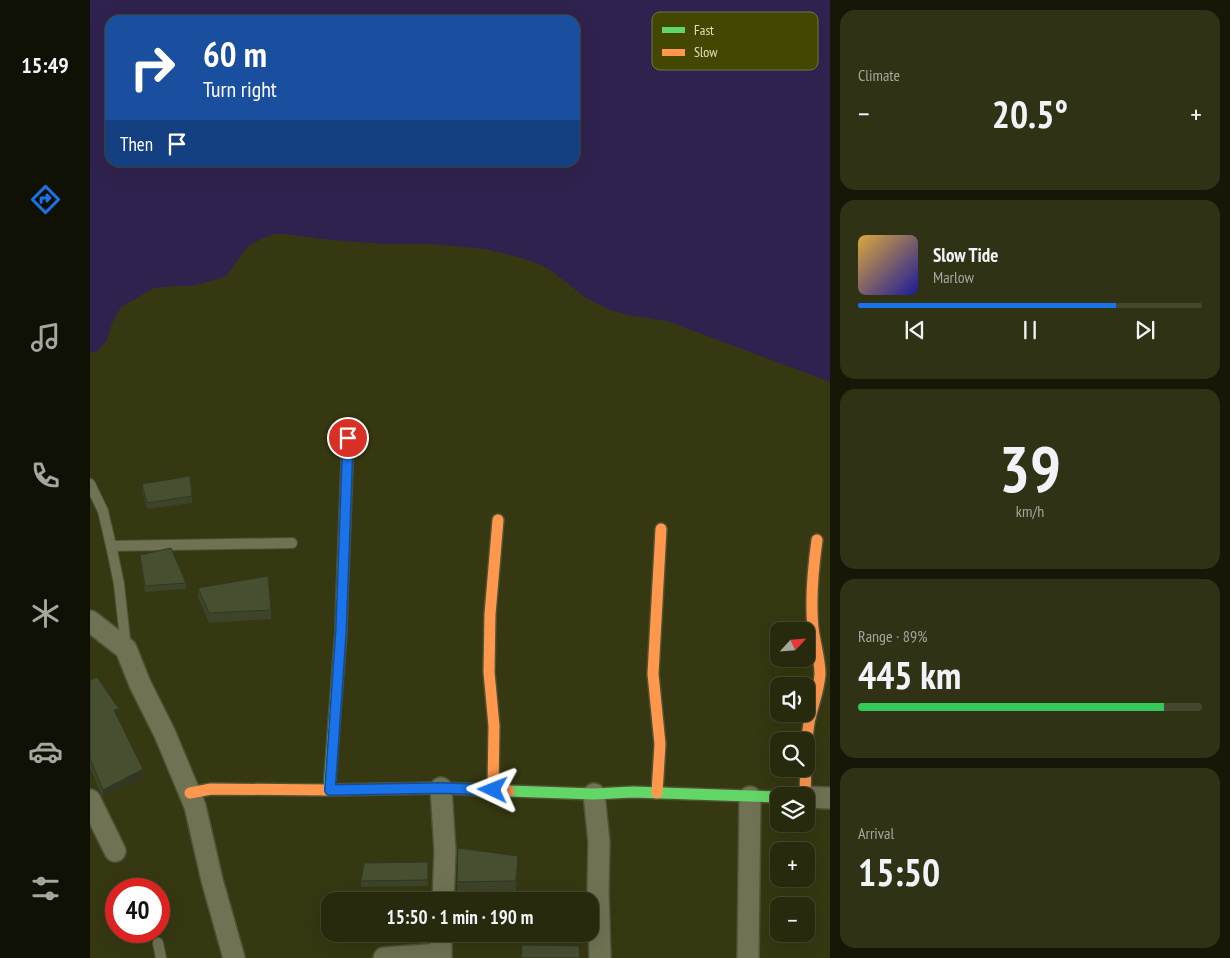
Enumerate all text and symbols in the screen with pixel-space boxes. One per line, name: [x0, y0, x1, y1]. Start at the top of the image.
legend: [652, 12, 818, 70]
text: Fast: [694, 21, 714, 39]
text: 60 m: [203, 31, 267, 77]
icon: right: [120, 35, 185, 100]
text: Slow: [694, 43, 718, 61]
text: 15:49: [21, 51, 69, 79]
text: Climate: [858, 65, 900, 85]
text: Turn right: [203, 75, 277, 103]
text: 20.5°: [992, 89, 1068, 138]
text: −: [858, 95, 870, 132]
text: +: [1190, 95, 1202, 132]
icon: arrive: [163, 130, 191, 158]
text: Then: [120, 132, 153, 156]
icon: directions: [28, 182, 63, 217]
text: Slow Tide: [933, 243, 998, 267]
text: Marlow: [933, 267, 974, 287]
icon: previous: [901, 316, 929, 344]
icon: pause: [1016, 316, 1044, 344]
icon: next: [1131, 316, 1159, 344]
icon: music: [28, 320, 63, 355]
pin: [327, 417, 369, 459]
icon: arrive: [334, 424, 362, 452]
text: 39: [999, 426, 1061, 510]
icon: phone: [28, 458, 63, 493]
text: km/h: [1016, 501, 1044, 521]
icon: climate: [28, 596, 63, 631]
north arrow: [770, 622, 815, 668]
map controls: [770, 622, 815, 942]
text: Range · 89%: [858, 626, 927, 646]
text: 445 km: [858, 650, 961, 699]
button: sound: [770, 677, 815, 722]
button: search: [770, 732, 815, 777]
icon: car: [28, 734, 63, 769]
position arrow: [466, 763, 518, 815]
button: layers: [770, 787, 815, 832]
text: Arrival: [858, 823, 894, 843]
button: +: [770, 842, 815, 887]
text: 15:50: [858, 847, 940, 896]
icon: filters: [28, 871, 63, 906]
speed limit sign: 40: [105, 878, 170, 943]
button: −: [770, 897, 815, 942]
text: 15:50 · 1 min · 190 m: [387, 905, 533, 929]

